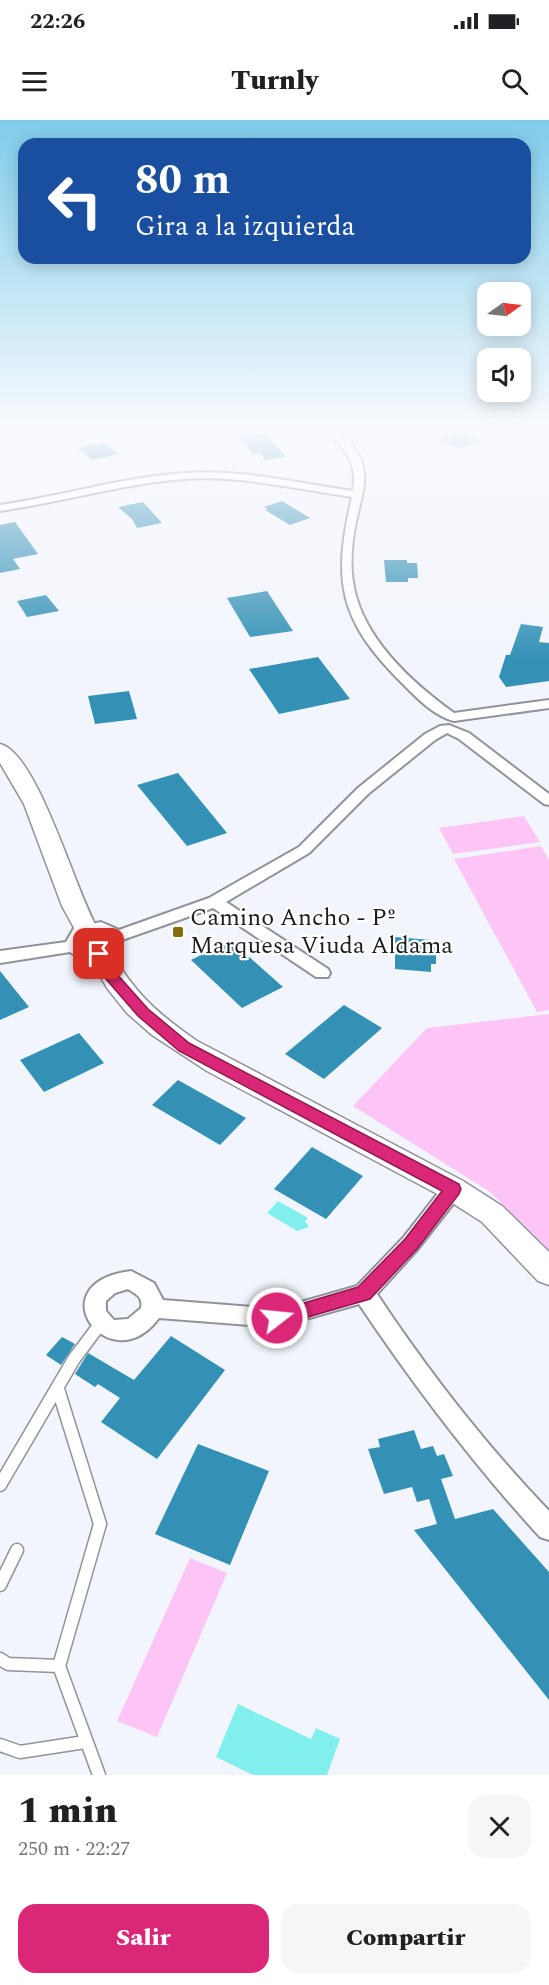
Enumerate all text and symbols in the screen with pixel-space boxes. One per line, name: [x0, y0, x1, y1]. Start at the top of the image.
text: 22:26: [30, 5, 85, 38]
text: Turnly: [231, 60, 318, 102]
icon: menu: [18, 65, 51, 98]
icon: search: [498, 65, 531, 98]
text: 80 m: [135, 149, 230, 212]
icon: left: [36, 162, 114, 240]
text: Gira a la izquierda: [135, 206, 355, 248]
north arrow: [477, 282, 531, 336]
map controls: [477, 282, 531, 402]
button: sound: [477, 348, 531, 402]
place label: Camino Ancho - Pº Marquesa Viuda Aldama: [190, 900, 453, 964]
marker: Camino Ancho - Pº Marquesa Viuda Aldama: [171, 925, 185, 939]
pin: [73, 928, 124, 979]
icon: arrive: [82, 937, 115, 970]
position arrow: [245, 1286, 309, 1350]
text: 1 min: [18, 1784, 118, 1839]
button: close: [468, 1795, 531, 1858]
text: 250 m · 22:27: [18, 1834, 130, 1864]
button: Salir: [18, 1904, 269, 1973]
button: Compartir: [281, 1904, 531, 1973]

